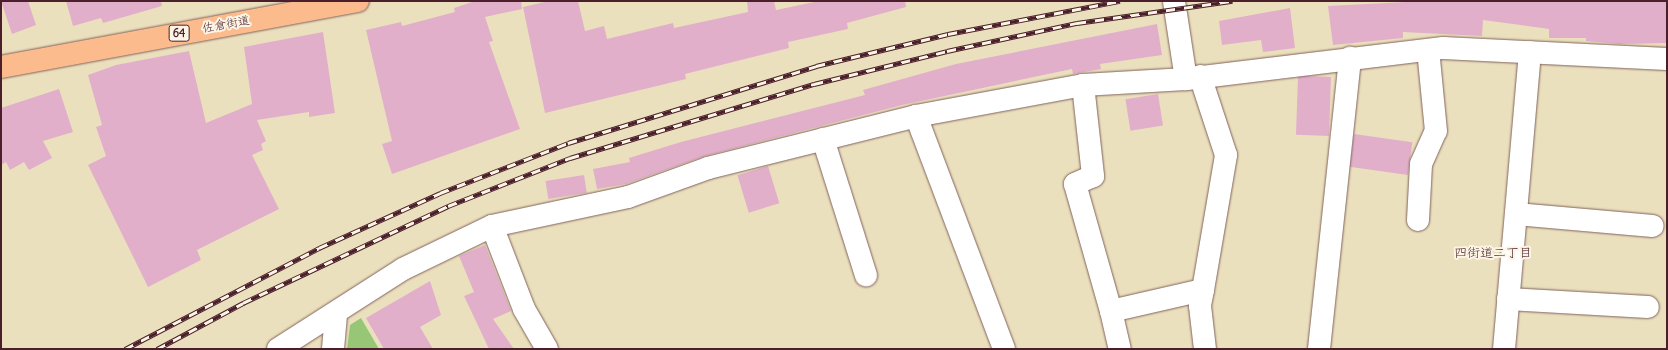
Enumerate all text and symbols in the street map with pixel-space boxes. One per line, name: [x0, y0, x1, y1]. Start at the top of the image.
street label: 佐倉街道: [201, 13, 251, 35]
road number: 64: [168, 24, 190, 42]
district label: 四街道二丁目: [1454, 245, 1532, 261]

